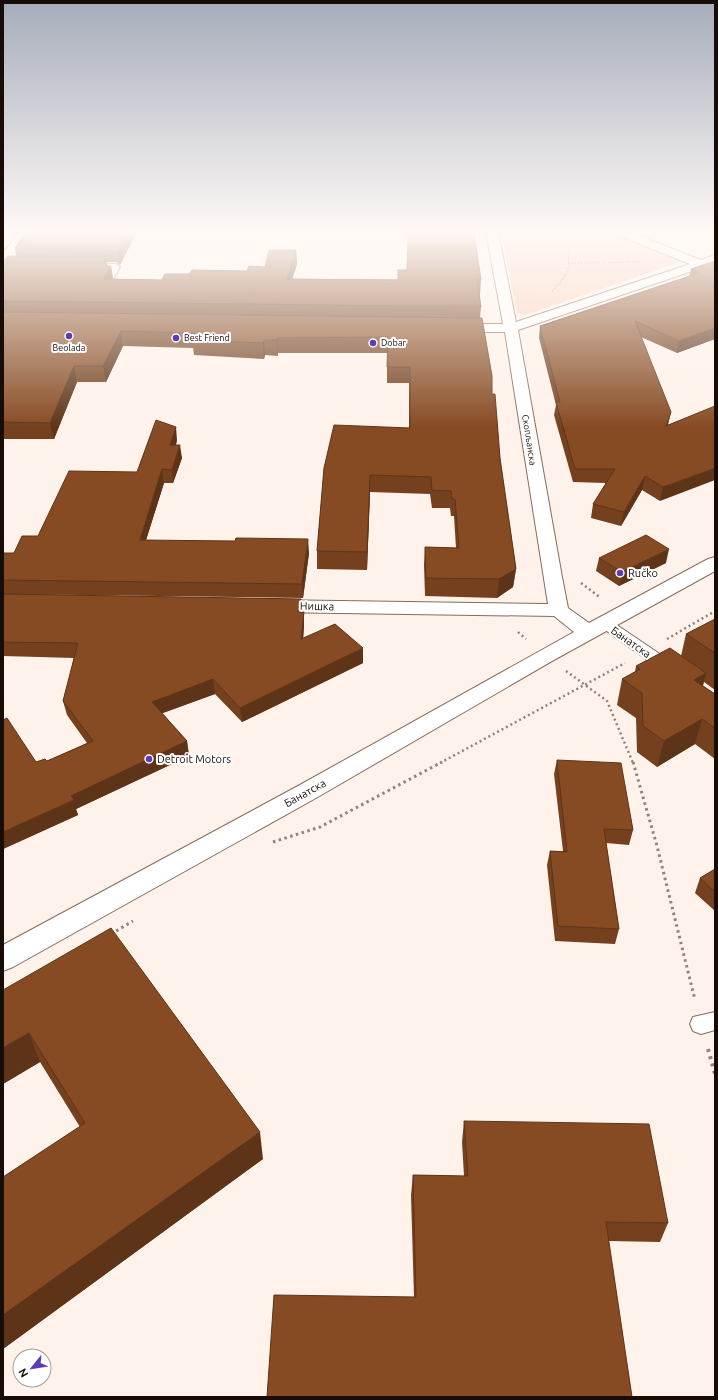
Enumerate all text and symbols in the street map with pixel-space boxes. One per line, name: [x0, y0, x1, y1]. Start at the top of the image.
marker: Beolada: [64, 331, 74, 341]
marker: Best Friend: [171, 333, 181, 343]
place label: Best Friend: [184, 333, 230, 343]
marker: Dobar: [368, 338, 378, 348]
place label: Dobar: [381, 338, 407, 348]
place label: Beolada: [53, 343, 85, 353]
street label: Скопљанска: [520, 414, 538, 466]
place label: Ručko: [628, 567, 658, 579]
marker: Ručko: [615, 568, 625, 578]
street label: Нишка: [300, 600, 334, 612]
street label: Банатска: [609, 624, 653, 660]
place label: Detroit Motors: [157, 753, 231, 765]
marker: Detroit Motors: [144, 754, 154, 764]
street label: Банатска: [282, 777, 328, 809]
north arrow: [12, 1348, 52, 1388]
text: N: [16, 1366, 31, 1380]

